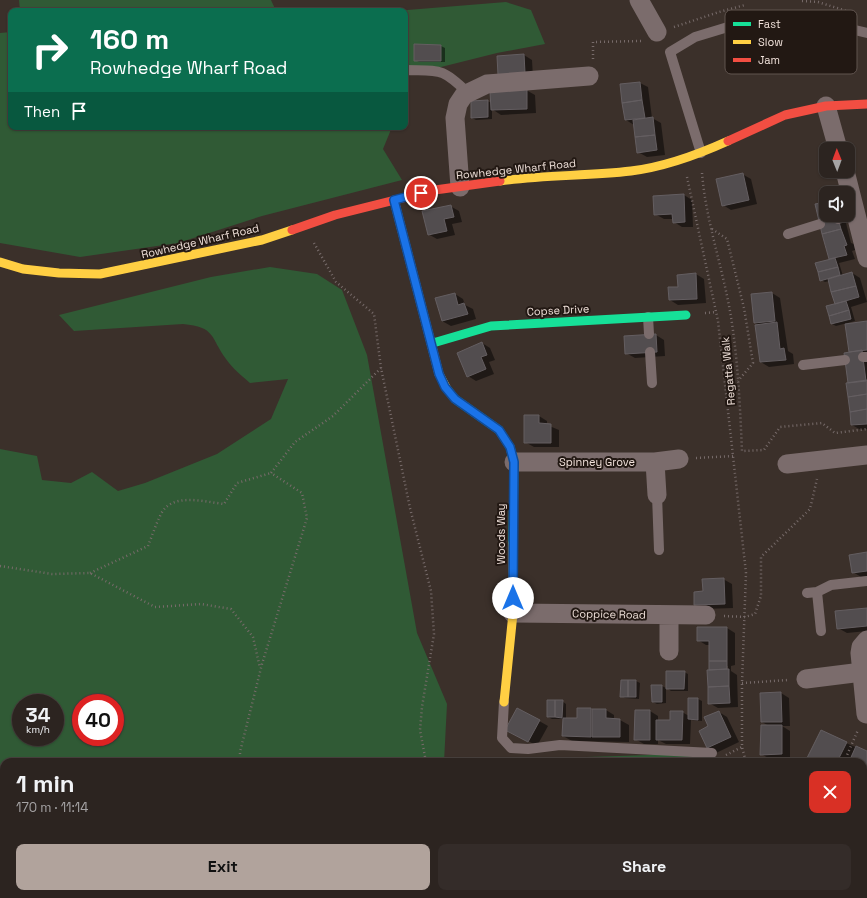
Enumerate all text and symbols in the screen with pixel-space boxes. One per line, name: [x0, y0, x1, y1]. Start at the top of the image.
legend: [725, 10, 857, 74]
text: Fast: [758, 17, 781, 31]
text: 160 m: [90, 21, 169, 57]
icon: right: [24, 24, 76, 76]
text: Slow: [758, 35, 783, 49]
text: Jam: [758, 53, 780, 67]
text: Rowhedge Wharf Road: [90, 56, 287, 79]
icon: arrive: [68, 100, 90, 122]
text: Then: [24, 102, 60, 121]
north arrow: [819, 142, 855, 178]
map controls: [819, 142, 855, 222]
street label: Rowhedge Wharf Road: [455, 156, 577, 182]
pin: [404, 176, 438, 210]
icon: arrive: [410, 182, 432, 204]
button: sound: [819, 186, 855, 222]
street label: Rowhedge Wharf Road: [140, 221, 260, 261]
street label: Copse Drive: [526, 301, 590, 319]
street label: Regatta Walk: [718, 336, 738, 406]
street label: Spinney Grove: [559, 455, 635, 469]
street label: Woods Way: [494, 503, 508, 565]
position arrow: [492, 577, 534, 619]
street label: Coppice Road: [572, 606, 646, 622]
speed limit sign: 40: [72, 694, 124, 746]
text: 34: [26, 702, 50, 728]
text: km/h: [26, 723, 50, 736]
text: 1 min: [16, 768, 75, 799]
button: close: [809, 771, 851, 813]
text: 170 m · 11:14: [16, 799, 88, 816]
button: Exit: [16, 844, 430, 890]
button: Share: [438, 844, 851, 890]

